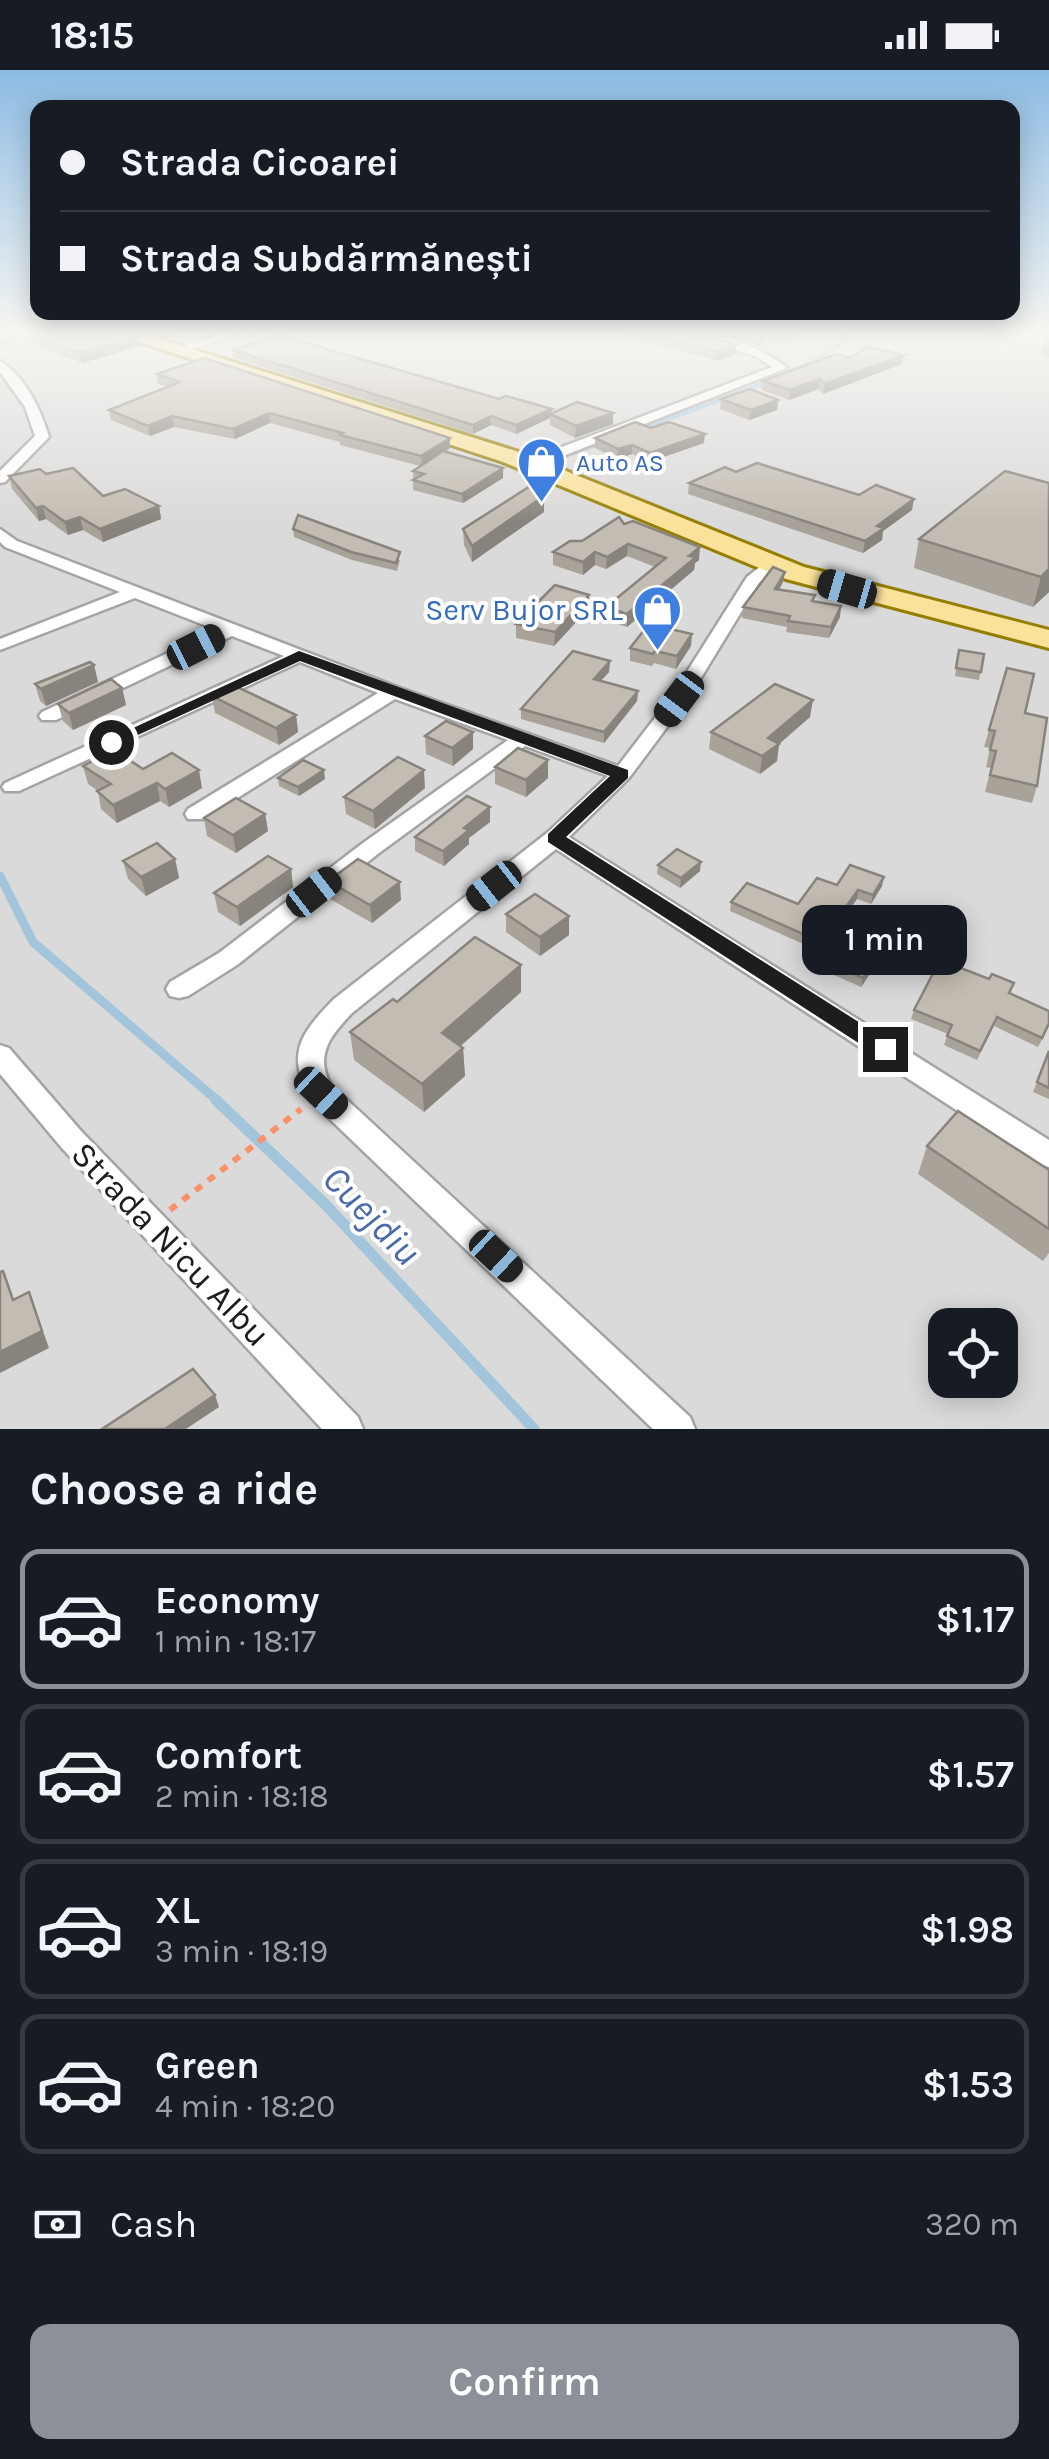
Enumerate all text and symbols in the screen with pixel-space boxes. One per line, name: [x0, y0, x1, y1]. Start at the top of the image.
text: 18:15: [50, 13, 134, 58]
text: Strada Cicoarei: [120, 140, 399, 185]
text: Strada Subdărmănești: [120, 236, 533, 281]
shop icon: Auto AS: [515, 436, 567, 504]
place label: Auto AS: [576, 448, 664, 477]
car: [814, 566, 880, 612]
shop icon: Serv Bujor SRL: [632, 584, 684, 652]
place label: Serv Bujor SRL: [425, 592, 623, 628]
car: [162, 620, 230, 674]
car: [649, 666, 709, 732]
route start: [89, 720, 134, 765]
car: [461, 856, 527, 916]
car: [281, 862, 347, 922]
callout: 1 min: [802, 904, 968, 974]
text: 1 min: [845, 921, 924, 958]
route end: [863, 1027, 908, 1072]
car: [289, 1062, 353, 1124]
street label: Strada Nicu Albu: [63, 1134, 279, 1355]
water label: Cuejdiu: [313, 1156, 430, 1275]
car: [464, 1225, 528, 1287]
map controls: [928, 1308, 1018, 1398]
button: locate: [928, 1308, 1018, 1398]
text: Choose a ride: [30, 1463, 318, 1515]
icon: car: [35, 1574, 125, 1664]
text: Economy: [155, 1578, 319, 1623]
text: $1.17: [935, 1597, 1014, 1642]
text: 1 min · 18:17: [155, 1623, 316, 1660]
icon: car: [35, 1729, 125, 1819]
text: Comfort: [155, 1733, 302, 1778]
text: $1.57: [927, 1752, 1014, 1797]
text: 2 min · 18:18: [155, 1778, 329, 1815]
icon: car: [35, 1884, 125, 1974]
text: XL: [155, 1888, 200, 1933]
text: $1.98: [920, 1907, 1014, 1952]
text: 3 min · 18:19: [155, 1933, 328, 1970]
icon: car: [35, 2039, 125, 2129]
text: Green: [155, 2043, 260, 2088]
text: $1.53: [922, 2062, 1014, 2107]
text: 4 min · 18:20: [155, 2088, 335, 2125]
icon: cash: [30, 2197, 85, 2252]
text: Cash: [110, 2202, 197, 2247]
text: 320 m: [925, 2206, 1019, 2243]
button: Confirm: [30, 2324, 1019, 2439]

